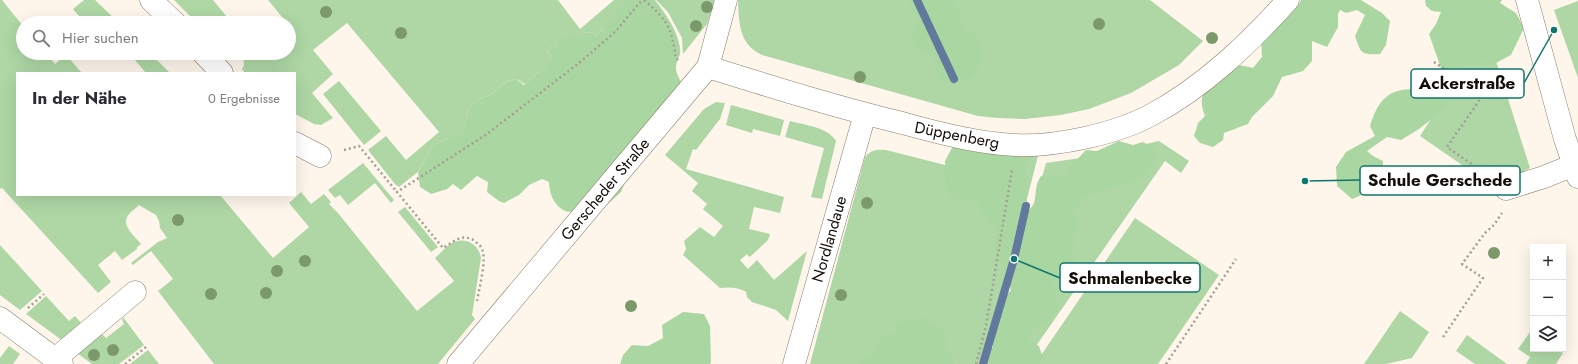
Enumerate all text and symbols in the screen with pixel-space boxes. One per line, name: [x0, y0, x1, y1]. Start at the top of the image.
search box: [16, 16, 296, 60]
icon: search: [30, 27, 52, 49]
text: Hier suchen: [62, 27, 139, 49]
callout: Ackerstraße: [1411, 69, 1524, 98]
text: Ackerstraße: [1418, 71, 1515, 95]
text: In der Nähe: [32, 86, 127, 110]
text: 0 Ergebnisse: [208, 89, 280, 108]
street label: Düppenberg: [913, 116, 1001, 154]
street label: Gerscheder Straße: [555, 133, 655, 245]
callout: Schule Gerschede: [1360, 166, 1520, 195]
text: Schule Gerschede: [1368, 168, 1512, 192]
street label: Nordlandaue: [806, 193, 852, 285]
map controls: [1530, 244, 1566, 352]
button: +: [1530, 244, 1566, 280]
callout: Schmalenbecke: [1060, 263, 1200, 292]
text: Schmalenbecke: [1068, 266, 1192, 290]
button: −: [1530, 280, 1566, 316]
button: layers: [1530, 316, 1566, 352]

